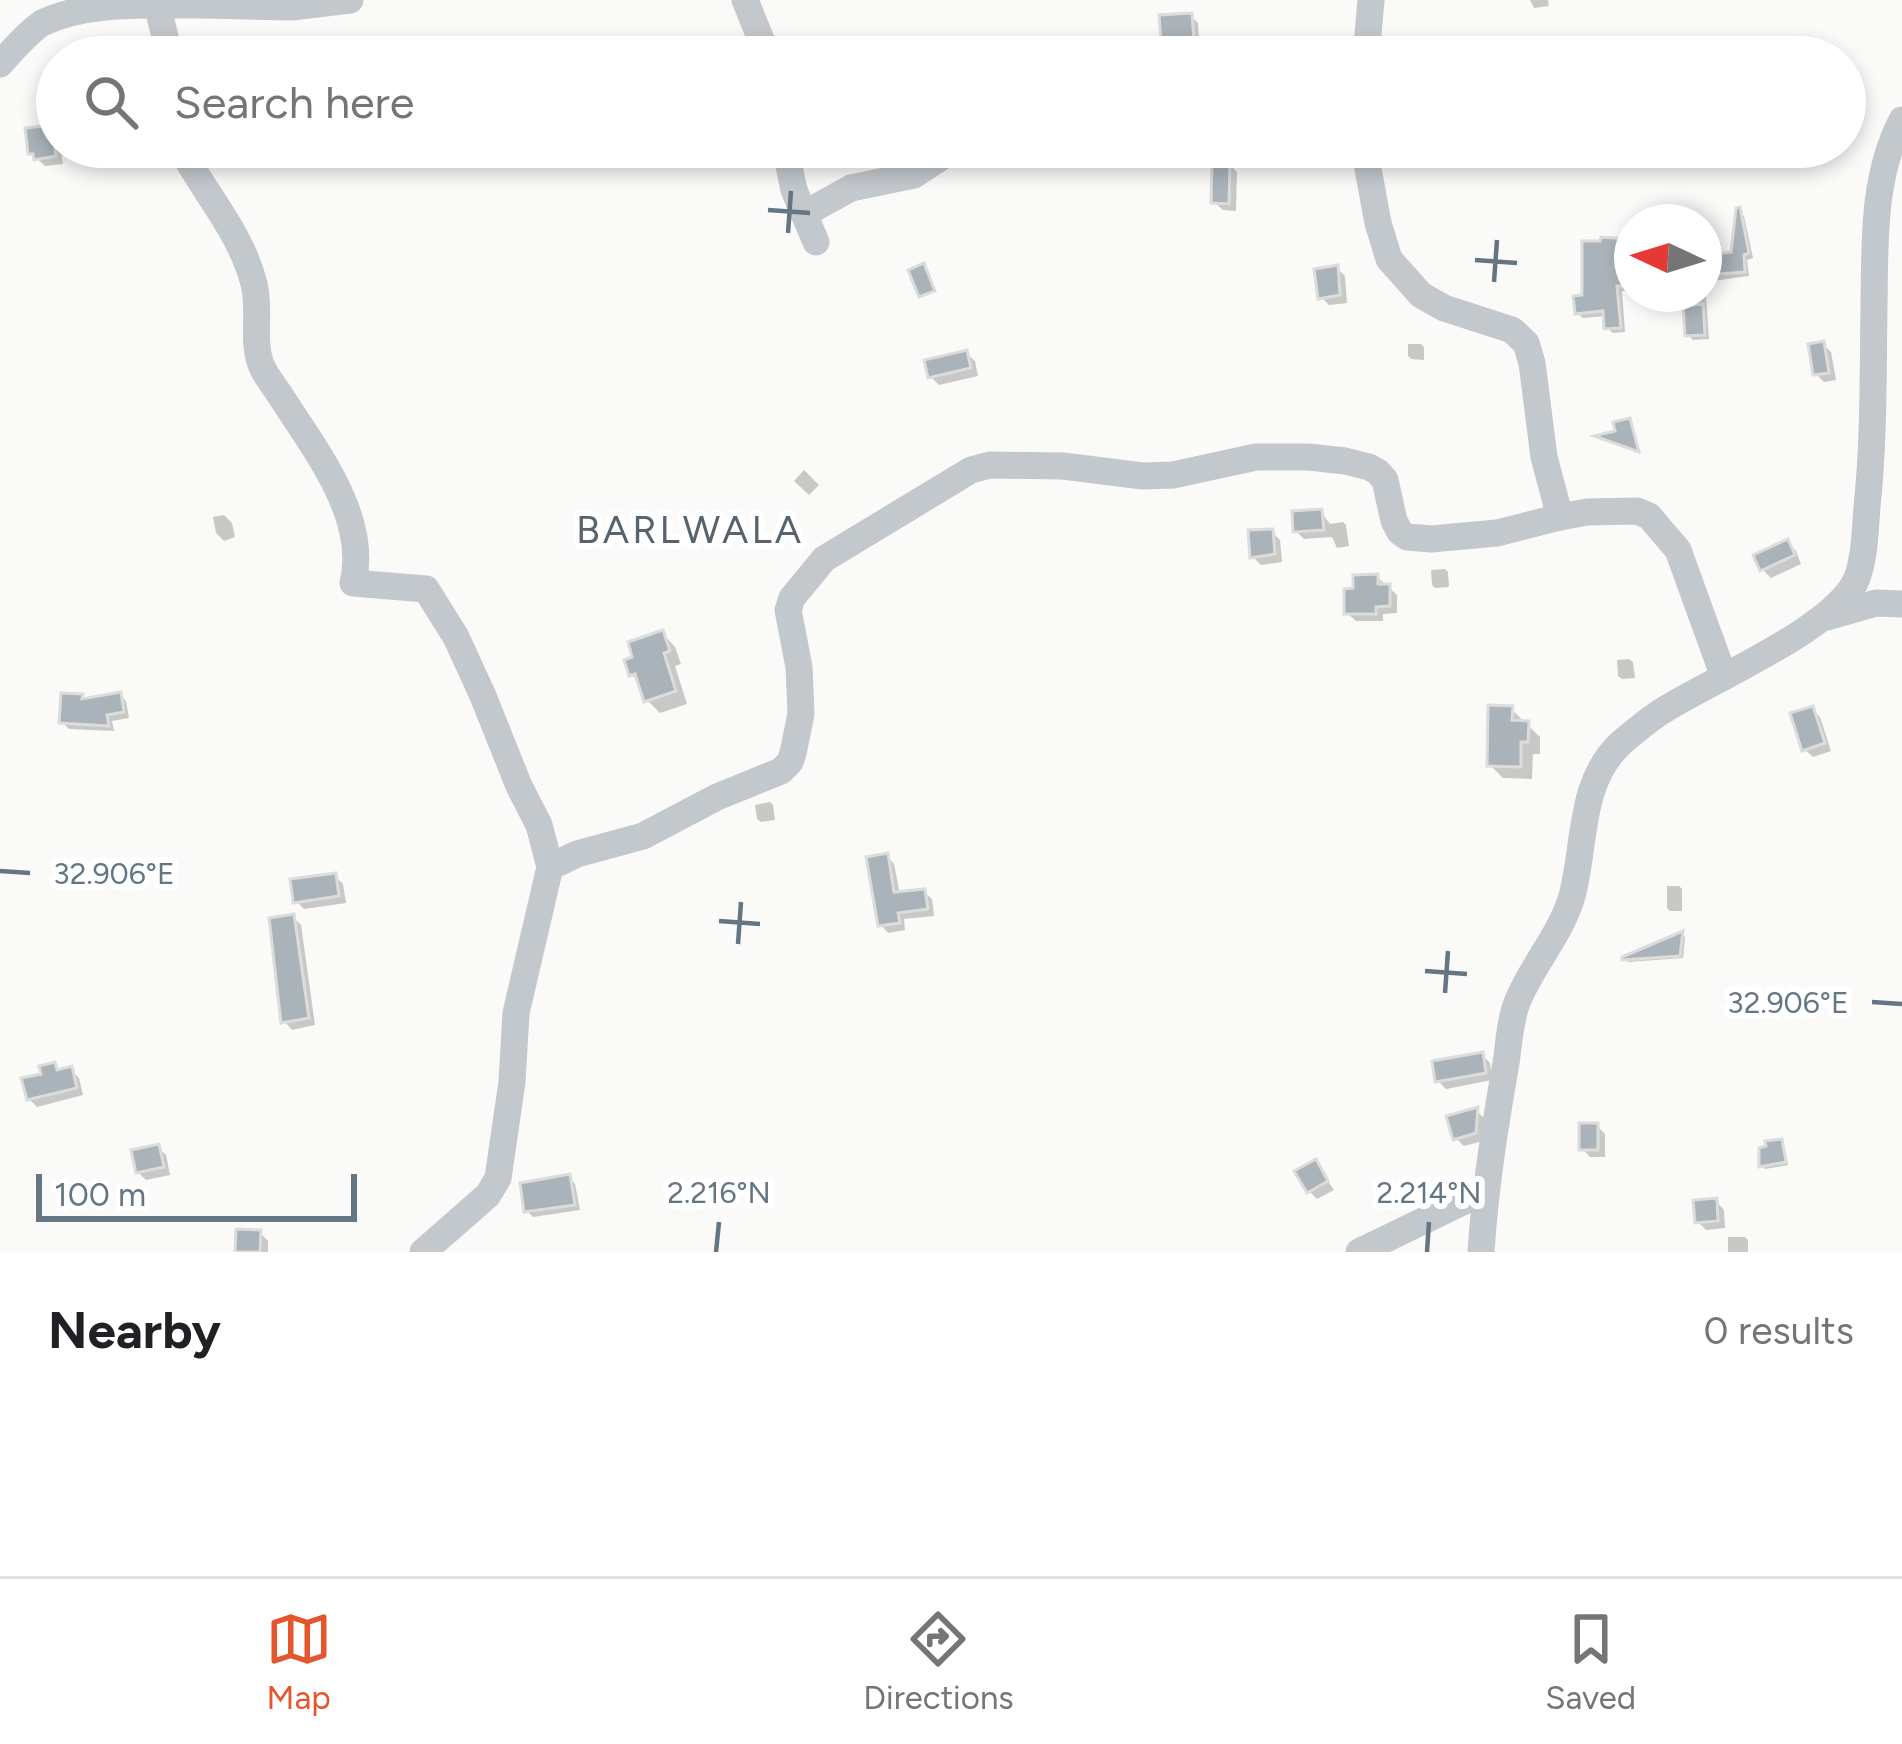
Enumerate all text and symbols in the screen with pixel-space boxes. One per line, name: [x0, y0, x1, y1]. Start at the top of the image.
search box: [36, 36, 1866, 168]
icon: search: [78, 69, 144, 135]
text: Search here: [174, 75, 414, 129]
north arrow: [1614, 204, 1722, 312]
district label: BARLWALA: [576, 506, 804, 553]
text: 32.906°E: [53, 855, 175, 892]
text: 32.906°E: [1727, 984, 1849, 1021]
scale bar: [36, 1168, 357, 1221]
text: 2.216°N: [667, 1174, 771, 1211]
text: 2.214°N: [1376, 1174, 1482, 1211]
text: 100 m: [54, 1175, 146, 1214]
text: Nearby: [48, 1300, 221, 1361]
text: 0 results: [1703, 1307, 1854, 1354]
tab: Map: [266, 1606, 332, 1717]
tab: Directions: [863, 1606, 1014, 1717]
tab: Saved: [1545, 1606, 1636, 1717]

